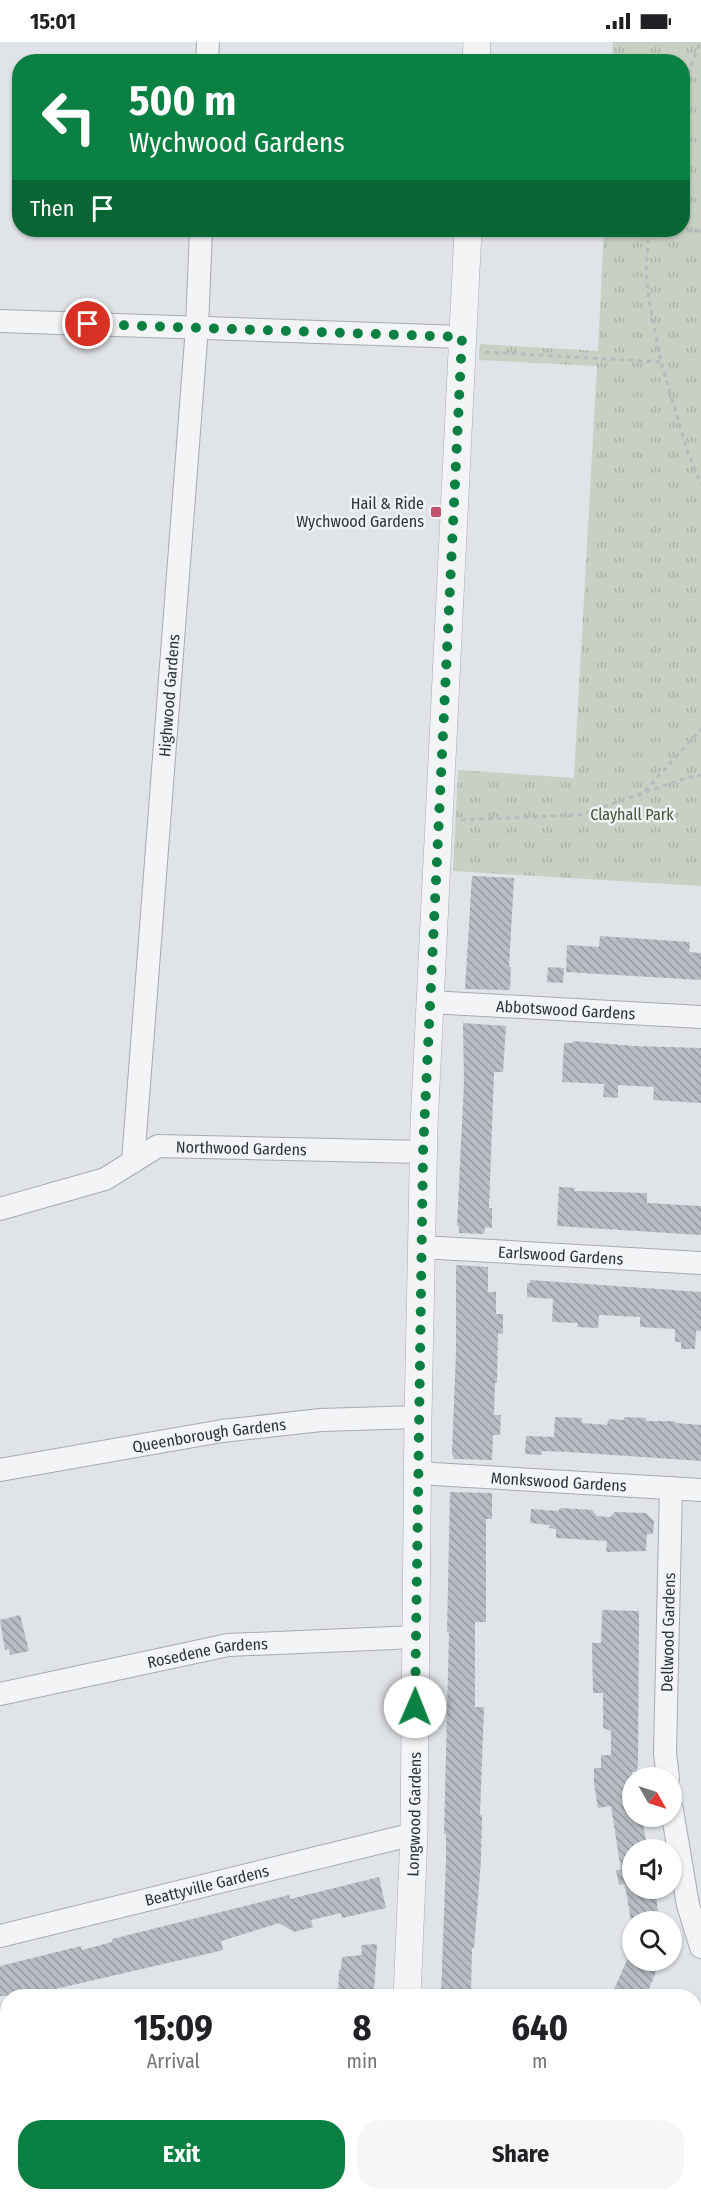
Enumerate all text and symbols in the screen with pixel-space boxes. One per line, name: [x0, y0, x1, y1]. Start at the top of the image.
text: 15:01: [30, 8, 76, 35]
text: 500 m: [129, 76, 236, 126]
icon: left: [30, 78, 108, 156]
text: Wychwood Gardens: [129, 127, 345, 159]
icon: arrive: [86, 192, 119, 225]
text: Then: [30, 195, 74, 222]
pin: [62, 298, 113, 349]
icon: arrive: [71, 307, 104, 340]
place label: Hail & Ride Wychwood Gardens: [296, 494, 424, 531]
marker: Hail & Ride Wychwood Gardens: [429, 505, 443, 519]
street label: Highwood Gardens: [155, 633, 183, 758]
park label: Clayhall Park: [590, 805, 674, 824]
street label: Abbotswood Gardens: [496, 997, 636, 1023]
street label: Northwood Gardens: [176, 1137, 307, 1159]
street label: Earlswood Gardens: [498, 1242, 624, 1269]
street label: Queenborough Gardens: [131, 1415, 287, 1457]
street label: Monkswood Gardens: [490, 1468, 627, 1496]
street label: Dellwood Gardens: [657, 1572, 679, 1692]
street label: Rosedene Gardens: [146, 1634, 268, 1672]
position arrow: [383, 1675, 447, 1739]
street label: Longwood Gardens: [403, 1752, 425, 1877]
north arrow: [622, 1767, 682, 1827]
map controls: [622, 1767, 682, 1971]
button: sound: [622, 1839, 682, 1899]
street label: Beattyville Gardens: [143, 1861, 271, 1910]
button: search: [622, 1911, 682, 1971]
text: 15:09: [134, 2006, 213, 2050]
text: 8: [353, 2006, 372, 2050]
text: 640: [511, 2006, 568, 2050]
text: Arrival: [147, 2049, 200, 2073]
text: min: [347, 2049, 378, 2073]
text: m: [532, 2049, 547, 2073]
button: Exit: [18, 2120, 345, 2189]
button: Share: [357, 2120, 684, 2189]

